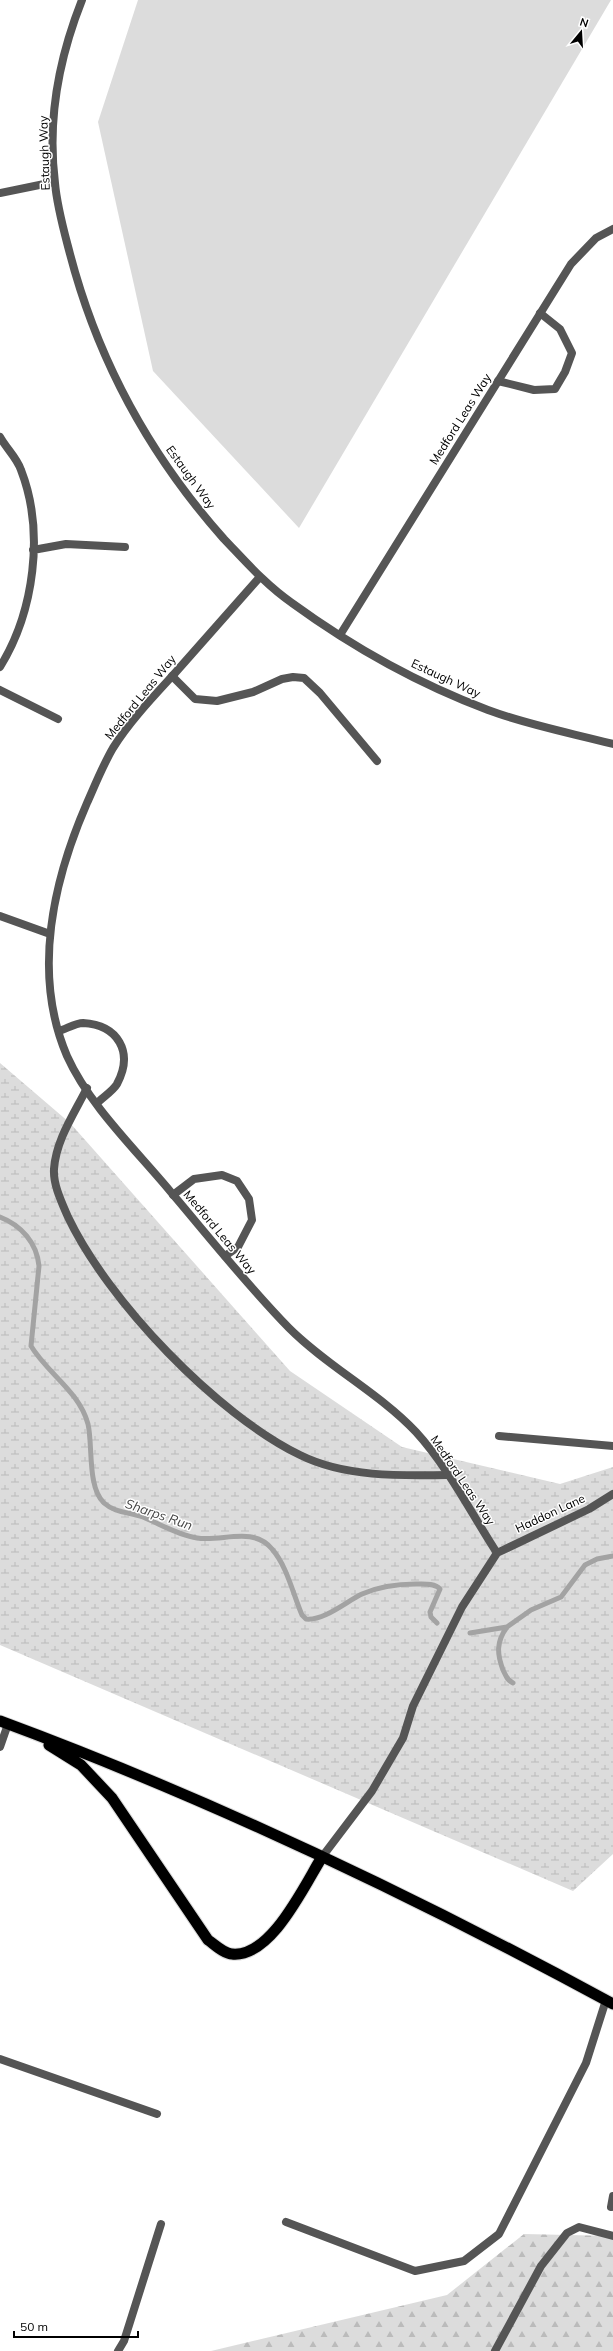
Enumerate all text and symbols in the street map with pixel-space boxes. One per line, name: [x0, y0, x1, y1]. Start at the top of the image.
north arrow: [561, 12, 601, 52]
text: N: [578, 15, 590, 30]
street label: Estaugh Way: [35, 115, 53, 191]
street label: Medford Leas Way: [426, 370, 494, 467]
street label: Estaugh Way: [163, 442, 219, 512]
street label: Medford Leas Way: [101, 651, 179, 742]
street label: Estaugh Way: [409, 655, 484, 701]
street label: Medford Leas Way: [181, 1187, 260, 1277]
street label: Medford Leas Way: [427, 1432, 499, 1528]
street label: Haddon Lane: [513, 1490, 587, 1536]
water label: Sharps Run: [123, 1495, 195, 1533]
scale bar: [14, 2313, 138, 2339]
text: 50 m: [20, 2319, 48, 2334]

